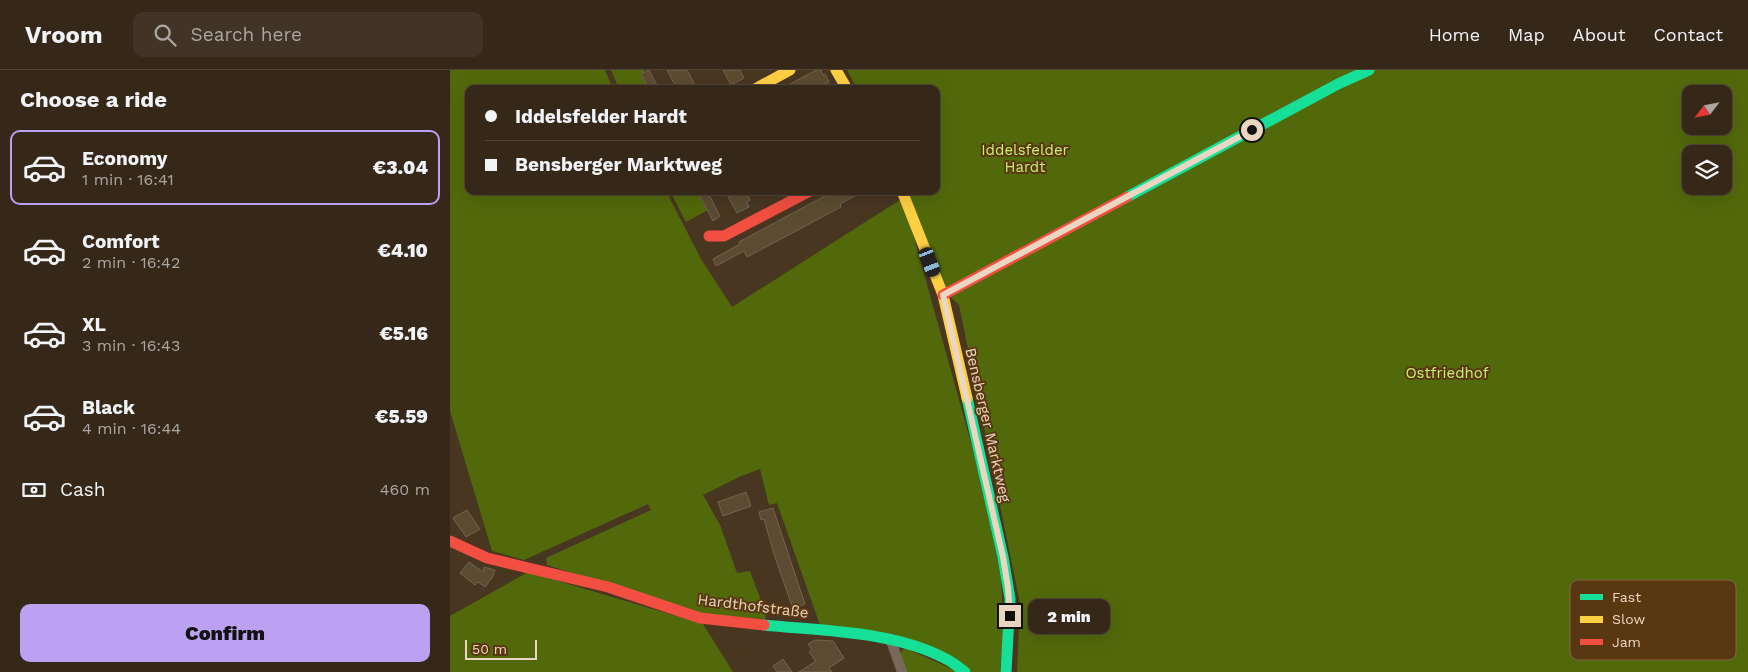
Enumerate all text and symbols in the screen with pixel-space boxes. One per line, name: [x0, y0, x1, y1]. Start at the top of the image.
search box: [133, 12, 483, 57]
text: Vroom: [25, 21, 103, 49]
icon: search: [151, 21, 179, 49]
text: Search here: [191, 23, 302, 46]
text: Home: [1429, 24, 1480, 45]
text: Map: [1508, 24, 1545, 45]
text: About: [1573, 24, 1625, 45]
text: Contact: [1653, 24, 1723, 45]
north arrow: [1682, 85, 1732, 135]
map controls: [1682, 85, 1732, 195]
text: Choose a ride: [20, 87, 167, 112]
text: Iddelsfelder Hardt: [515, 105, 687, 128]
route start: [1241, 119, 1263, 141]
park label: Iddelsfelder Hardt: [981, 141, 1069, 176]
icon: car: [22, 145, 67, 190]
button: layers: [1682, 145, 1732, 195]
text: Economy: [82, 147, 167, 170]
text: Bensberger Marktweg: [515, 153, 722, 176]
text: €3.04: [373, 156, 428, 179]
text: 1 min · 16:41: [82, 170, 174, 189]
icon: car: [22, 228, 67, 273]
text: Comfort: [82, 230, 160, 253]
text: €4.10: [377, 239, 428, 262]
car: [917, 245, 942, 279]
text: 2 min · 16:42: [82, 253, 180, 272]
icon: car: [22, 311, 67, 356]
text: XL: [82, 313, 106, 336]
text: €5.16: [379, 322, 428, 345]
text: 3 min · 16:43: [82, 336, 180, 355]
street label: Bensberger Marktweg: [961, 346, 1015, 504]
park label: Ostfriedhof: [1405, 364, 1489, 382]
icon: car: [22, 394, 67, 439]
text: Black: [82, 396, 135, 419]
text: €5.59: [375, 405, 428, 428]
text: 4 min · 16:44: [82, 419, 181, 438]
icon: cash: [20, 476, 48, 504]
text: Cash: [60, 478, 106, 501]
text: 460 m: [380, 480, 430, 499]
legend: [1570, 580, 1736, 660]
text: Fast: [1612, 589, 1641, 605]
street label: Hardthofstraße: [697, 590, 809, 622]
callout: 2 min: [1028, 598, 1110, 634]
button: Confirm: [20, 604, 430, 662]
route end: [999, 605, 1021, 627]
text: 2 min: [1047, 607, 1091, 626]
text: Slow: [1612, 611, 1645, 627]
text: Jam: [1612, 634, 1641, 650]
scale bar: [465, 637, 538, 660]
text: 50 m: [472, 641, 507, 657]

